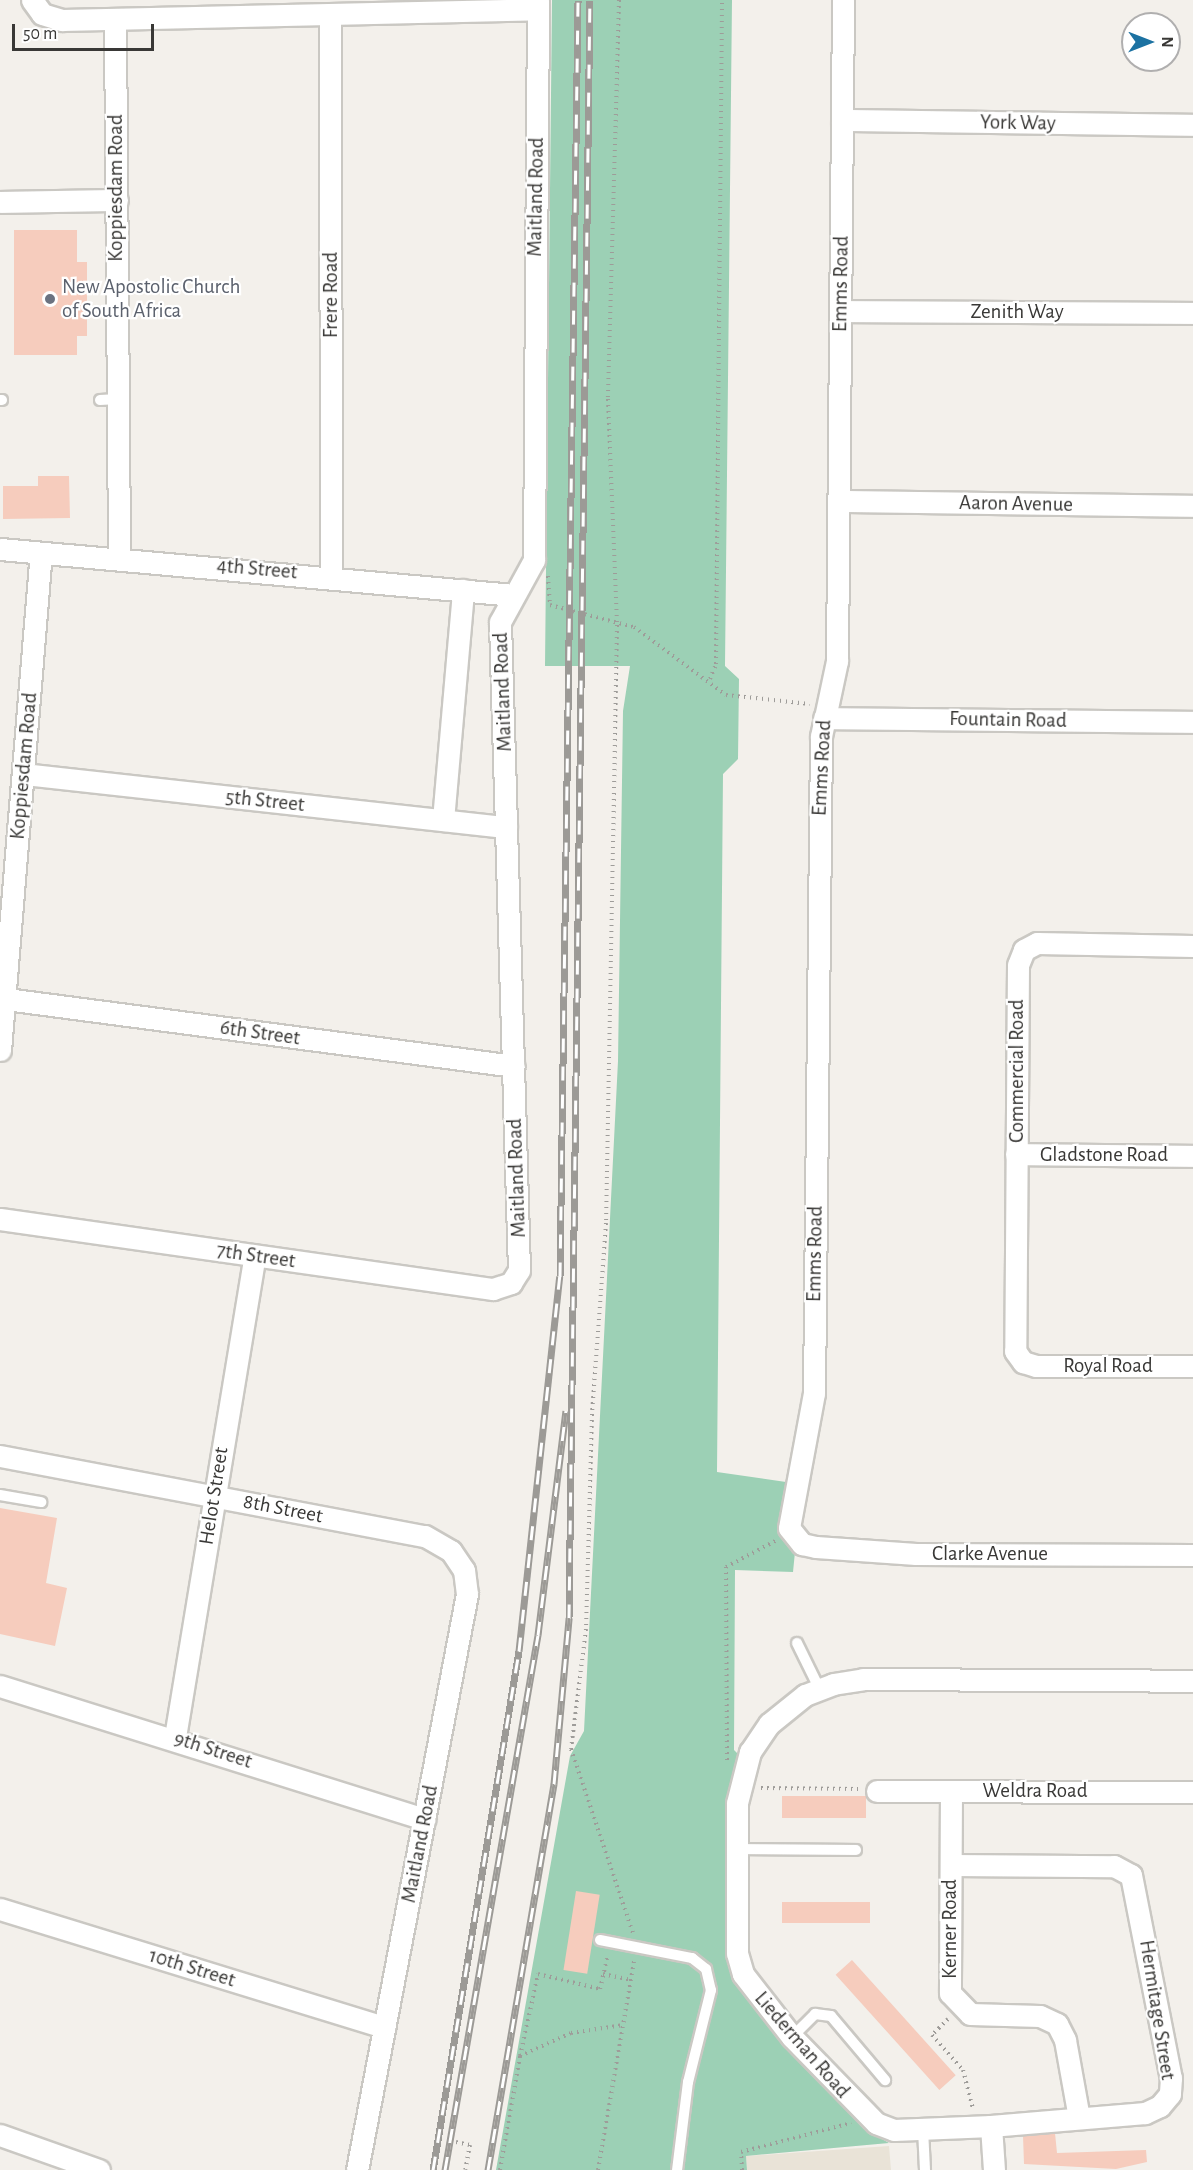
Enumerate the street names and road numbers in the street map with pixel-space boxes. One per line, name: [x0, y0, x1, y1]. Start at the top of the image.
street label: York Way: [980, 110, 1056, 136]
street label: Koppiesdam Road: [103, 114, 129, 262]
street label: Maitland Road: [522, 137, 550, 257]
street label: Emms Road: [828, 236, 854, 332]
street label: Frere Road: [318, 252, 344, 338]
street label: Zenith Way: [970, 299, 1064, 325]
street label: Aaron Avenue: [959, 490, 1073, 518]
street label: 4th Street: [216, 553, 298, 585]
street label: Maitland Road: [488, 632, 518, 752]
street label: Koppiesdam Road: [5, 691, 43, 841]
street label: Fountain Road: [949, 706, 1067, 734]
street label: Emms Road: [807, 719, 837, 817]
street label: 5th Street: [224, 784, 306, 818]
street label: Commercial Road: [1004, 999, 1030, 1143]
street label: 6th Street: [218, 1015, 302, 1051]
street label: Maitland Road: [502, 1118, 532, 1238]
street label: Gladstone Road: [1040, 1142, 1168, 1168]
street label: Emms Road: [802, 1206, 828, 1302]
street label: 7th Street: [215, 1238, 297, 1274]
street label: Royal Road: [1063, 1353, 1153, 1379]
street label: Helot Street: [194, 1445, 234, 1547]
street label: 8th Street: [241, 1489, 325, 1529]
street label: Clarke Avenue: [932, 1541, 1048, 1567]
street label: 9th Street: [171, 1726, 255, 1774]
street label: Weldra Road: [982, 1778, 1088, 1804]
street label: Maitland Road: [396, 1783, 444, 1905]
street label: Kerner Road: [937, 1879, 963, 1979]
street label: Hermitage Street: [1133, 1938, 1181, 2082]
street label: 10th Street: [146, 1943, 238, 1993]
street label: Liederman Road: [749, 1986, 855, 2104]

